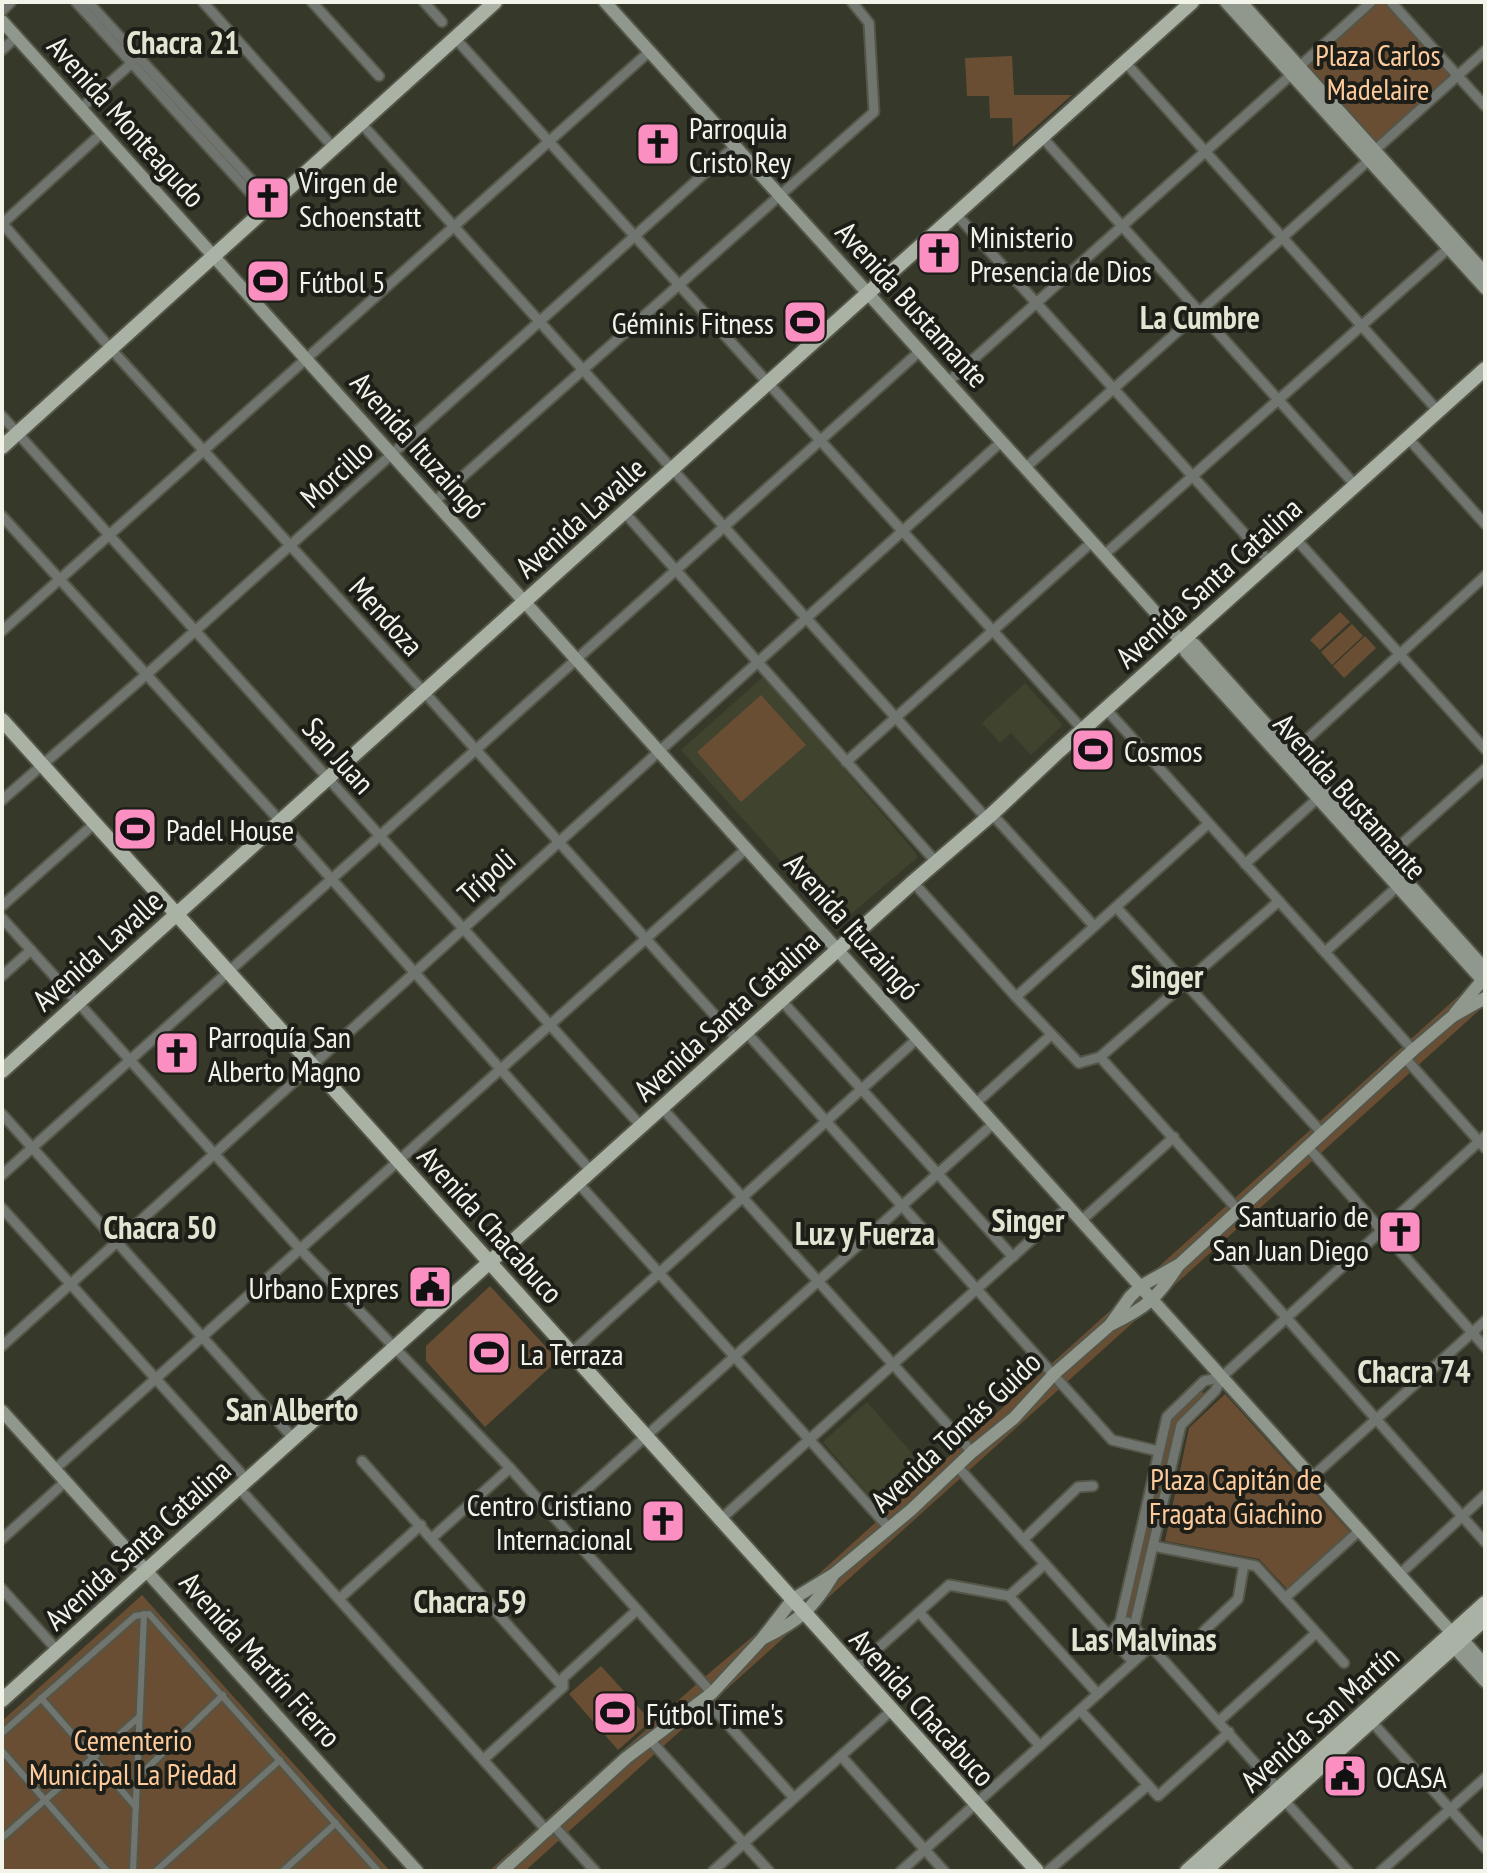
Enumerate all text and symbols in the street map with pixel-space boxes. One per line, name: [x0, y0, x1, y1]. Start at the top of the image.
district label: Chacra 21: [126, 21, 240, 63]
street label: Avenida Monteagudo: [40, 27, 214, 215]
park label: Plaza Carlos Madelaire: [1315, 35, 1441, 108]
place label: Parroquia Cristo Rey: [689, 108, 792, 181]
church icon: Parroquia Cristo Rey: [634, 120, 682, 168]
place label: Virgen de Schoenstatt: [298, 162, 422, 235]
church icon: Virgen de Schoenstatt: [244, 174, 292, 222]
street label: Avenida Bustamante: [828, 213, 998, 395]
place label: Ministerio Presencia de Dios: [970, 217, 1152, 290]
church icon: Ministerio Presencia de Dios: [915, 229, 963, 277]
sports icon: Fútbol 5: [244, 257, 292, 305]
place label: Fútbol 5: [299, 262, 386, 301]
district label: La Cumbre: [1140, 296, 1260, 338]
sports icon: Géminis Fitness: [781, 298, 829, 346]
place label: Géminis Fitness: [612, 303, 774, 342]
street label: Avenida Ituzaingó: [343, 363, 495, 527]
street label: Morcillo: [292, 430, 380, 516]
street label: Avenida Lavalle: [507, 448, 653, 586]
street label: Avenida Santa Catalina: [1107, 488, 1309, 676]
street label: Mendoza: [341, 568, 433, 664]
street label: Avenida Bustamante: [1266, 705, 1436, 887]
street label: San Juan: [294, 709, 384, 801]
sports icon: Cosmos: [1069, 726, 1117, 774]
place label: Cosmos: [1124, 731, 1203, 770]
sports icon: Padel House: [111, 805, 159, 853]
place label: Padel House: [166, 810, 294, 849]
street label: Trípoli: [449, 840, 523, 912]
street label: Avenida Ituzaingó: [777, 844, 929, 1008]
street label: Avenida Lavalle: [24, 881, 170, 1019]
street label: Avenida Santa Catalina: [625, 921, 827, 1109]
district label: Singer: [1131, 955, 1204, 997]
place label: Parroquía San Alberto Magno: [208, 1017, 361, 1090]
church icon: Parroquía San Alberto Magno: [153, 1029, 201, 1077]
street label: Avenida Chacabuco: [410, 1137, 572, 1311]
place label: Santuario de San Juan Diego: [1213, 1196, 1369, 1269]
district label: Singer: [992, 1199, 1065, 1241]
district label: Chacra 50: [103, 1206, 217, 1248]
church icon: Santuario de San Juan Diego: [1376, 1208, 1424, 1256]
district label: Luz y Fuerza: [795, 1212, 935, 1254]
public building icon: Urbano Expres: [406, 1263, 454, 1311]
place label: Urbano Expres: [249, 1268, 399, 1307]
sports icon: La Terraza: [465, 1329, 513, 1377]
place label: La Terraza: [520, 1334, 624, 1373]
street label: Avenida Tomás Guido: [862, 1342, 1048, 1520]
district label: Chacra 74: [1357, 1350, 1471, 1392]
district label: San Alberto: [226, 1388, 358, 1430]
street label: Avenida Santa Catalina: [36, 1450, 238, 1638]
park label: Plaza Capitán de Fragata Giachino: [1149, 1459, 1323, 1532]
place label: Centro Cristiano Internacional: [467, 1485, 632, 1558]
church icon: Centro Cristiano Internacional: [639, 1497, 687, 1545]
street label: Avenida Martín Fierro: [172, 1563, 350, 1755]
district label: Chacra 59: [413, 1580, 527, 1622]
district label: Las Malvinas: [1071, 1618, 1217, 1660]
street label: Avenida Chacabuco: [842, 1620, 1004, 1794]
street label: Avenida San Martín: [1231, 1636, 1407, 1800]
sports icon: Fútbol Time's: [591, 1689, 639, 1737]
place label: Fútbol Time's: [646, 1694, 784, 1733]
park label: Cementerio Municipal La Piedad: [29, 1720, 237, 1793]
public building icon: OCASA: [1321, 1752, 1369, 1800]
place label: OCASA: [1376, 1757, 1447, 1796]

